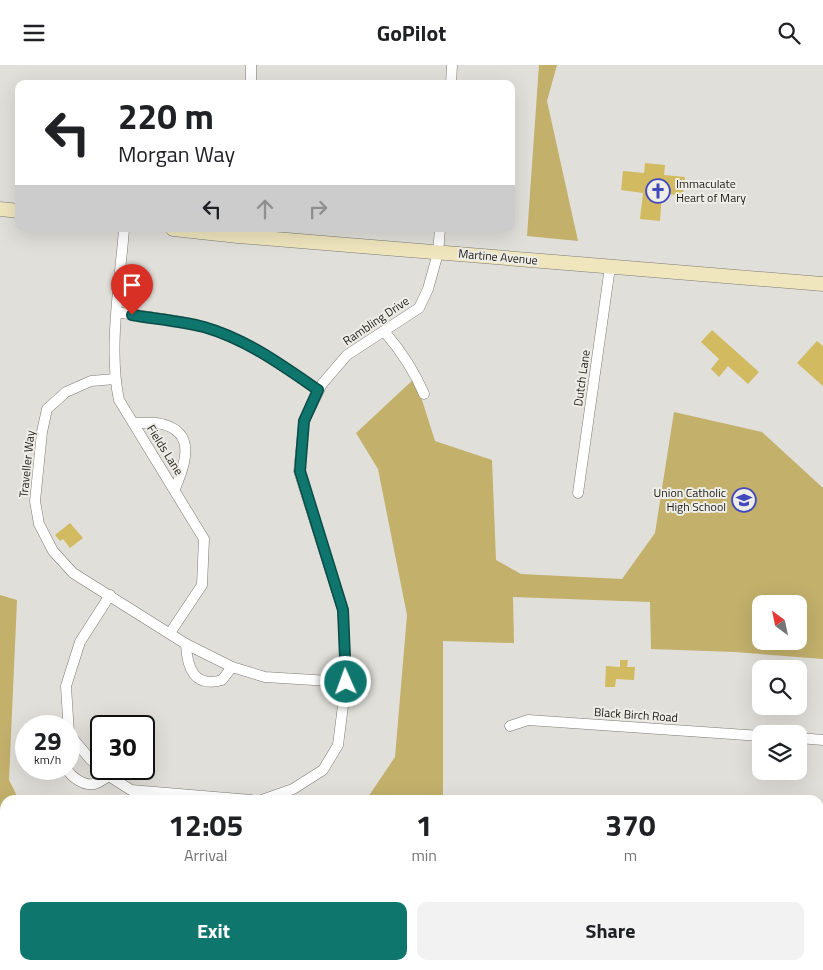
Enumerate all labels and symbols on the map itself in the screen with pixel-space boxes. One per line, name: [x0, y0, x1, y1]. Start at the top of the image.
place label: Immaculate Heart of Mary: [676, 174, 746, 207]
church icon: Immaculate Heart of Mary: [645, 178, 671, 204]
street label: Martine Avenue: [457, 244, 539, 269]
pin: [111, 264, 153, 315]
street label: Rambling Drive: [339, 291, 413, 350]
street label: Dutch Lane: [568, 348, 595, 407]
street label: Fields Lane: [142, 421, 188, 479]
street label: Traveller Way: [14, 429, 40, 499]
place label: Union Catholic High School: [654, 483, 726, 516]
school or university icon: Union Catholic High School: [731, 487, 757, 513]
north arrow: [752, 595, 808, 650]
position arrow: [319, 655, 371, 707]
street label: Black Birch Road: [593, 702, 679, 727]
speed limit sign: 30: [90, 715, 155, 780]

